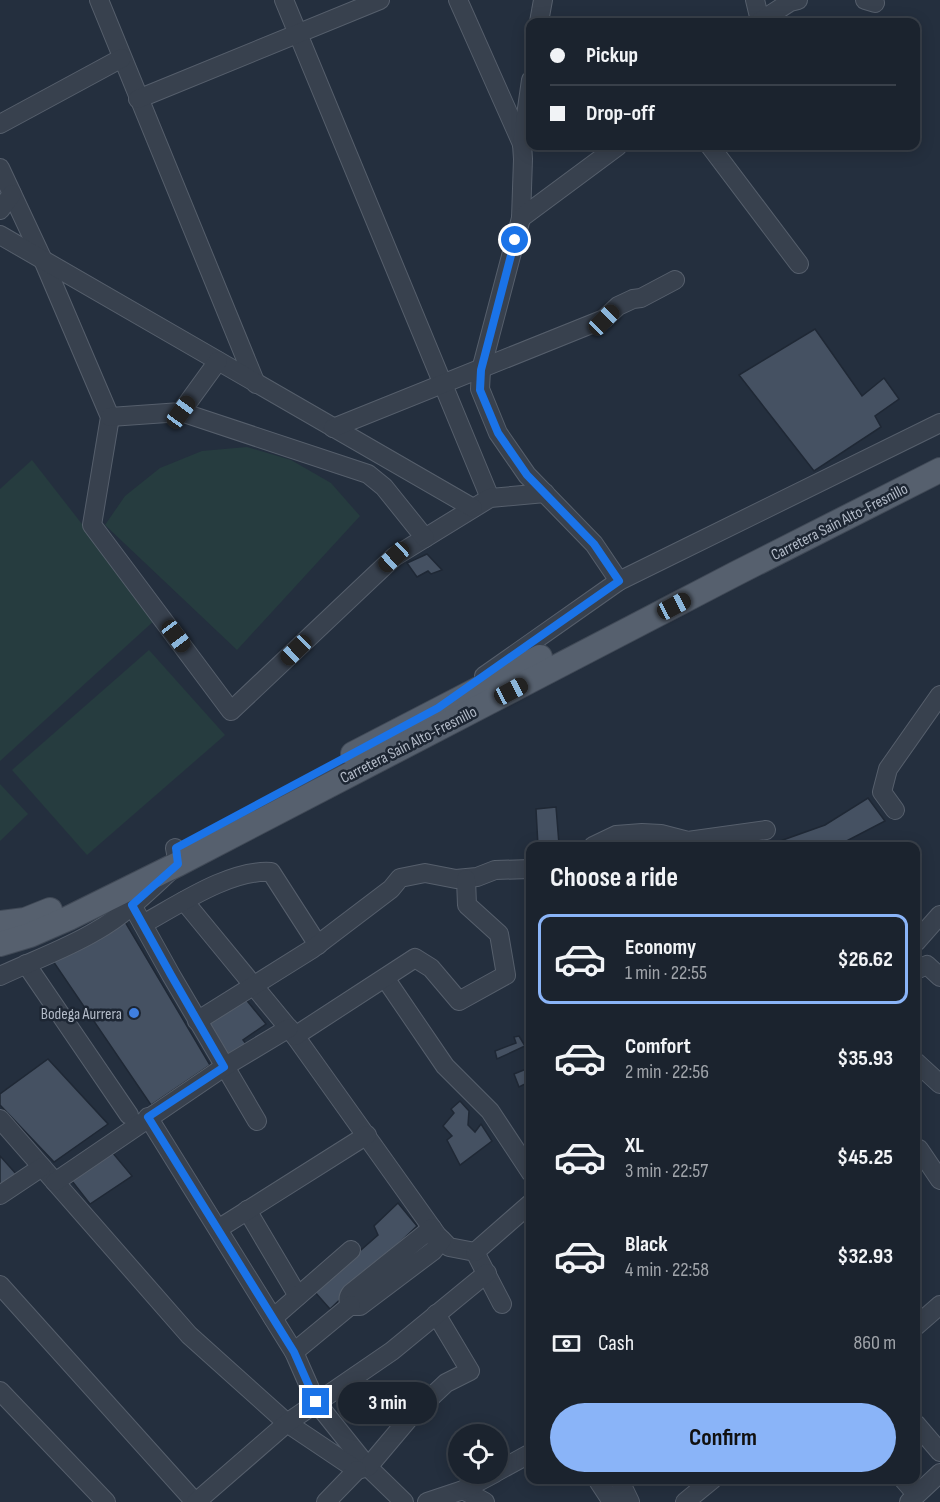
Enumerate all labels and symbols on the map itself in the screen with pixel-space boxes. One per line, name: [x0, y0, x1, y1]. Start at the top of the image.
route start: [501, 226, 528, 253]
car: [585, 301, 623, 339]
car: [163, 392, 199, 432]
street label: Carretera Sain Alto-Fresnillo: [768, 480, 911, 565]
car: [375, 538, 413, 576]
car: [654, 590, 694, 622]
car: [158, 616, 194, 656]
car: [277, 631, 315, 669]
car: [491, 675, 531, 707]
street label: Carretera Sain Alto-Fresnillo: [337, 703, 480, 788]
place label: Bodega Aurrera: [41, 1005, 122, 1024]
marker: Bodega Aurrera: [127, 1006, 141, 1020]
callout: 3 min: [337, 1381, 436, 1423]
route end: [302, 1388, 329, 1415]

